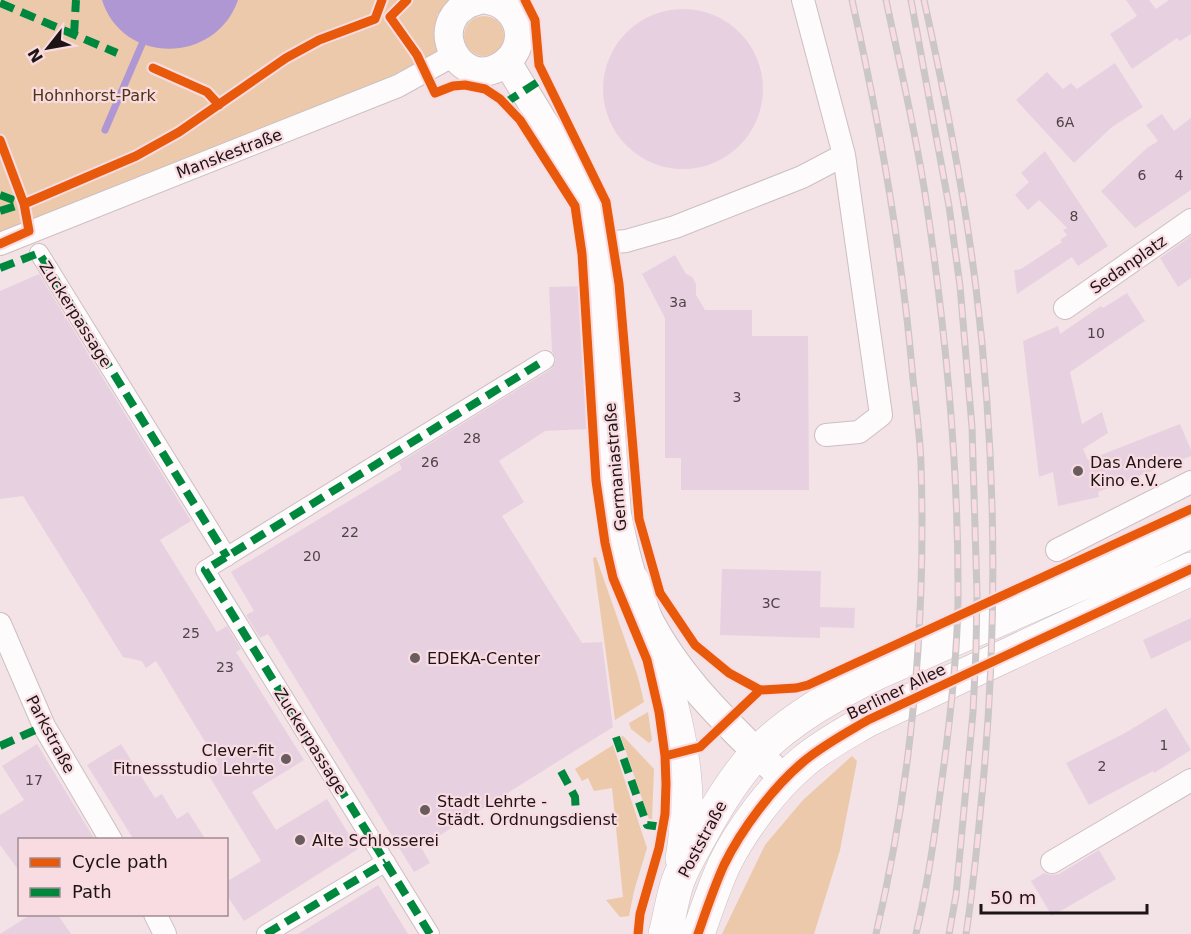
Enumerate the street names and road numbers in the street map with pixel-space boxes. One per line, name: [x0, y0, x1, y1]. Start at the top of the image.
street label: Manskestraße: [174, 125, 285, 182]
street label: Sedanplatz: [1086, 231, 1170, 298]
street label: Zuckerpassage: [35, 258, 116, 371]
street label: Germaniastraße: [600, 402, 631, 532]
street label: Berliner Allee: [844, 659, 949, 724]
street label: Zuckerpassage: [270, 685, 351, 798]
street label: Parkstraße: [22, 692, 79, 776]
street label: Poststraße: [674, 798, 731, 881]

